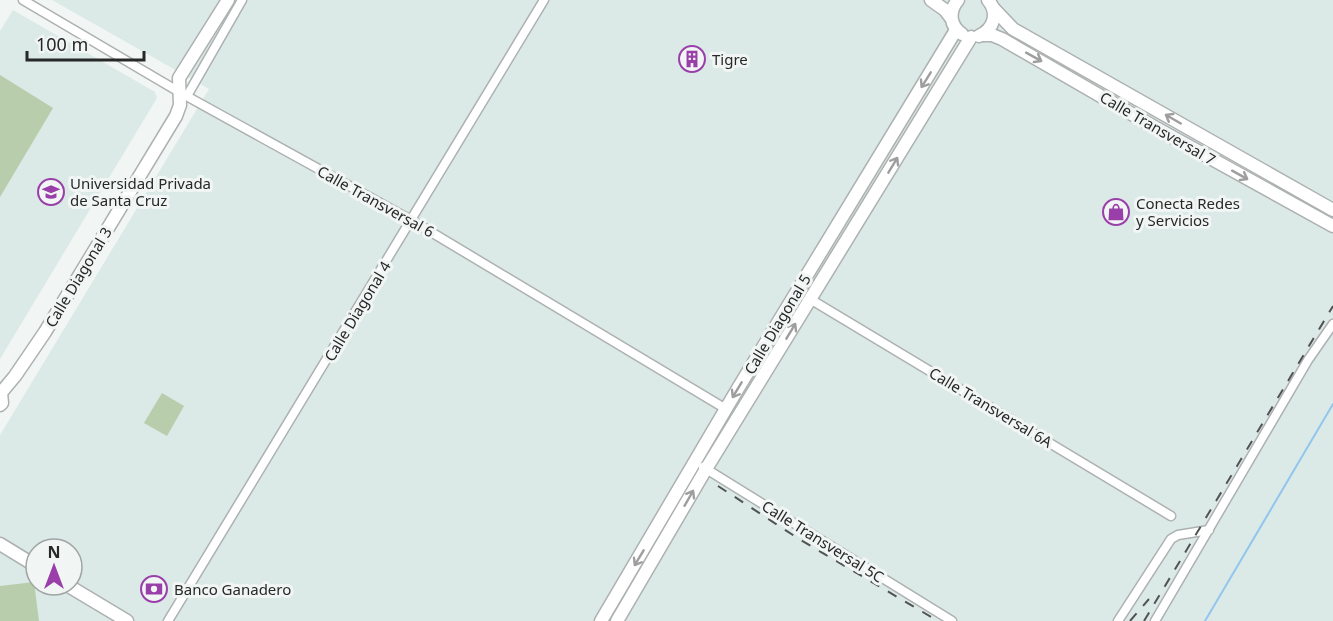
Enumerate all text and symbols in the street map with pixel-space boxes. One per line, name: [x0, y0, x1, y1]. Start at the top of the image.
scale bar: [27, 24, 144, 62]
text: 100 m: [36, 32, 88, 56]
building icon: Tigre: [677, 44, 707, 74]
place label: Tigre: [712, 49, 748, 69]
one-way arrow: [1025, 51, 1042, 63]
one-way arrow: [919, 71, 931, 88]
street label: Calle Transversal 7: [1096, 87, 1220, 169]
one-way arrow: [1165, 112, 1182, 124]
one-way arrow: [887, 157, 899, 174]
street label: Calle Transversal 6: [314, 161, 438, 241]
one-way arrow: [1231, 169, 1248, 181]
place label: Universidad Privada de Santa Cruz: [70, 173, 211, 210]
school or university icon: Universidad Privada de Santa Cruz: [36, 177, 66, 207]
place label: Conecta Redes y Servicios: [1136, 193, 1240, 230]
shop icon: Conecta Redes y Servicios: [1101, 197, 1131, 227]
street label: Calle Diagonal 3: [40, 223, 116, 331]
street label: Calle Diagonal 4: [319, 257, 395, 365]
street label: Calle Diagonal 5: [739, 270, 815, 378]
one-way arrow: [785, 323, 797, 340]
street label: Calle Transversal 6A: [926, 362, 1057, 452]
one-way arrow: [731, 381, 743, 398]
one-way arrow: [684, 490, 696, 507]
street label: Calle Transversal 5C: [758, 495, 888, 587]
north arrow: [24, 537, 84, 597]
text: N: [47, 541, 61, 563]
one-way arrow: [632, 549, 644, 566]
bank icon: Banco Ganadero: [139, 574, 169, 604]
place label: Banco Ganadero: [174, 579, 291, 599]

